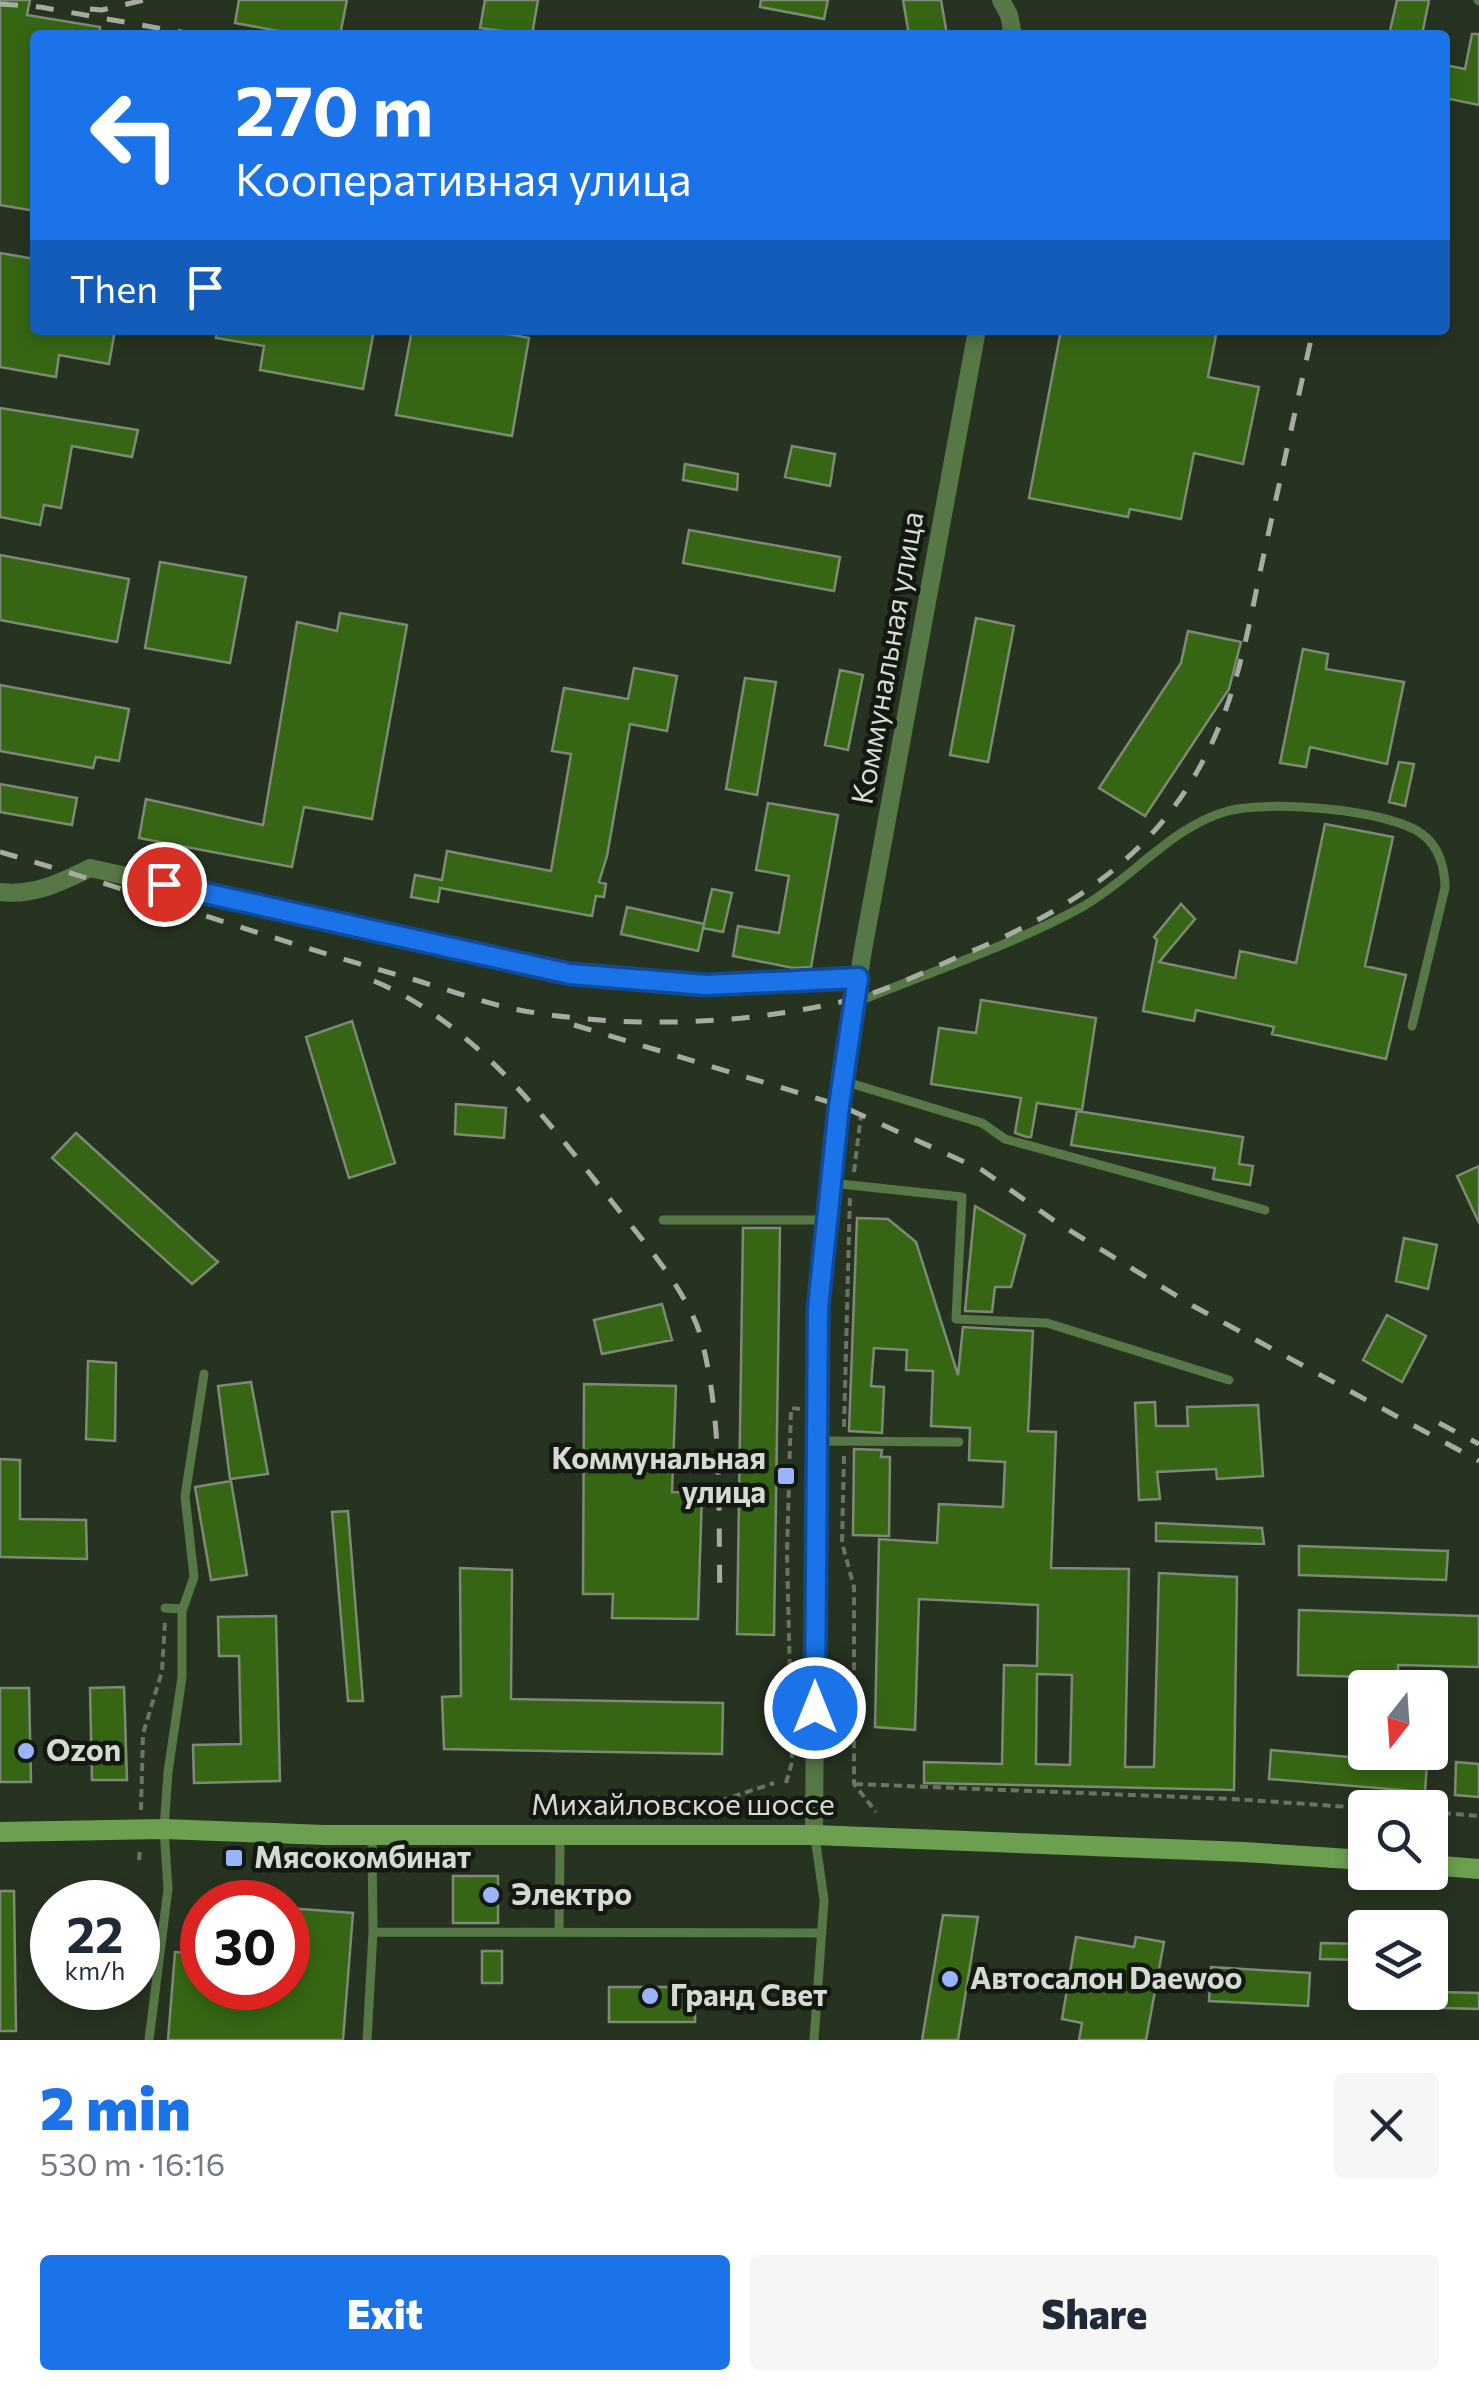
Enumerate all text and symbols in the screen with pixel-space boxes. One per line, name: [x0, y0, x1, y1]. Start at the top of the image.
text: 270 m: [235, 65, 433, 150]
icon: left: [70, 70, 200, 200]
text: Кооперативная улица: [235, 150, 692, 205]
icon: arrive: [178, 260, 233, 315]
text: Then: [70, 264, 158, 311]
street label: Коммунальная улица: [842, 508, 930, 807]
pin: [122, 842, 207, 927]
icon: arrive: [137, 857, 192, 912]
place label: Коммунальная улица: [552, 1438, 766, 1509]
marker: Коммунальная улица: [775, 1465, 797, 1487]
position arrow: [763, 1656, 867, 1760]
north arrow: [1348, 1670, 1448, 1770]
map controls: [1348, 1670, 1448, 2010]
place label: Ozon: [46, 1730, 121, 1767]
marker: Ozon: [15, 1740, 37, 1762]
street label: Михайловское шоссе: [531, 1784, 835, 1821]
button: search: [1348, 1790, 1448, 1890]
place label: Мясокомбинат: [254, 1837, 471, 1874]
marker: Мясокомбинат: [223, 1847, 245, 1869]
place label: Электро: [511, 1874, 632, 1911]
speed limit sign: 30: [180, 1880, 310, 2010]
marker: Электро: [480, 1884, 502, 1906]
text: 22: [67, 1902, 123, 1963]
button: layers: [1348, 1910, 1448, 2010]
text: km/h: [65, 1955, 125, 1985]
place label: Автосалон Daewoo: [970, 1958, 1243, 1995]
marker: Автосалон Daewoo: [939, 1968, 961, 1990]
place label: Гранд Свет: [670, 1975, 827, 2012]
marker: Гранд Свет: [639, 1985, 661, 2007]
text: 2 min: [40, 2069, 191, 2142]
button: close: [1334, 2073, 1439, 2178]
text: 530 m · 16:16: [40, 2143, 225, 2183]
button: Exit: [40, 2255, 730, 2370]
button: Share: [750, 2255, 1439, 2370]

